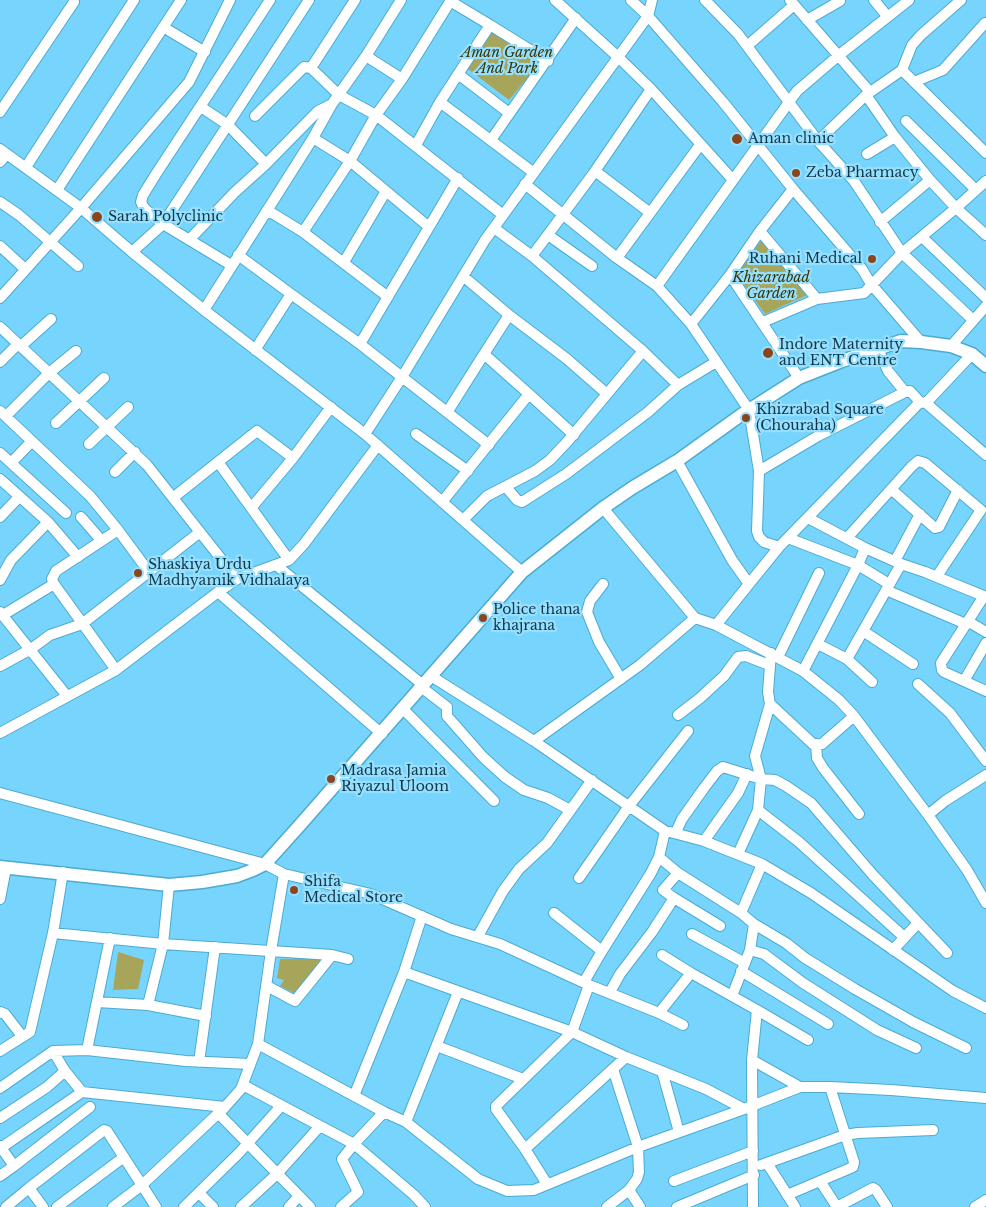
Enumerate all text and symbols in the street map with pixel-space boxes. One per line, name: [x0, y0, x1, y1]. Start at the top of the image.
park label: Aman Garden And Park: [461, 45, 553, 78]
place label: Aman clinic: [748, 131, 834, 147]
marker: Aman clinic: [730, 132, 744, 146]
place label: Zeba Pharmacy: [806, 165, 919, 181]
marker: Zeba Pharmacy: [790, 167, 802, 179]
place label: Sarah Polyclinic: [108, 209, 223, 225]
marker: Sarah Polyclinic: [90, 210, 104, 224]
place label: Ruhani Medical: [749, 251, 862, 267]
marker: Ruhani Medical: [866, 253, 878, 265]
park label: Khizarabad Garden: [732, 270, 810, 302]
place label: Indore Maternity and ENT Centre: [779, 337, 903, 370]
marker: Indore Maternity and ENT Centre: [761, 346, 775, 360]
place label: Khizrabad Square (Chouraha): [756, 402, 884, 434]
marker: Khizrabad Square (Chouraha): [740, 412, 752, 424]
place label: Shaskiya Urdu Madhyamik Vidhalaya: [148, 557, 310, 590]
marker: Shaskiya Urdu Madhyamik Vidhalaya: [132, 567, 144, 579]
place label: Police thana khajrana: [493, 602, 580, 634]
marker: Police thana khajrana: [477, 612, 489, 624]
place label: Madrasa Jamia Riyazul Uloom: [341, 763, 449, 796]
marker: Madrasa Jamia Riyazul Uloom: [325, 773, 337, 785]
place label: Shifa Medical Store: [304, 874, 403, 906]
marker: Shifa Medical Store: [288, 884, 300, 896]

